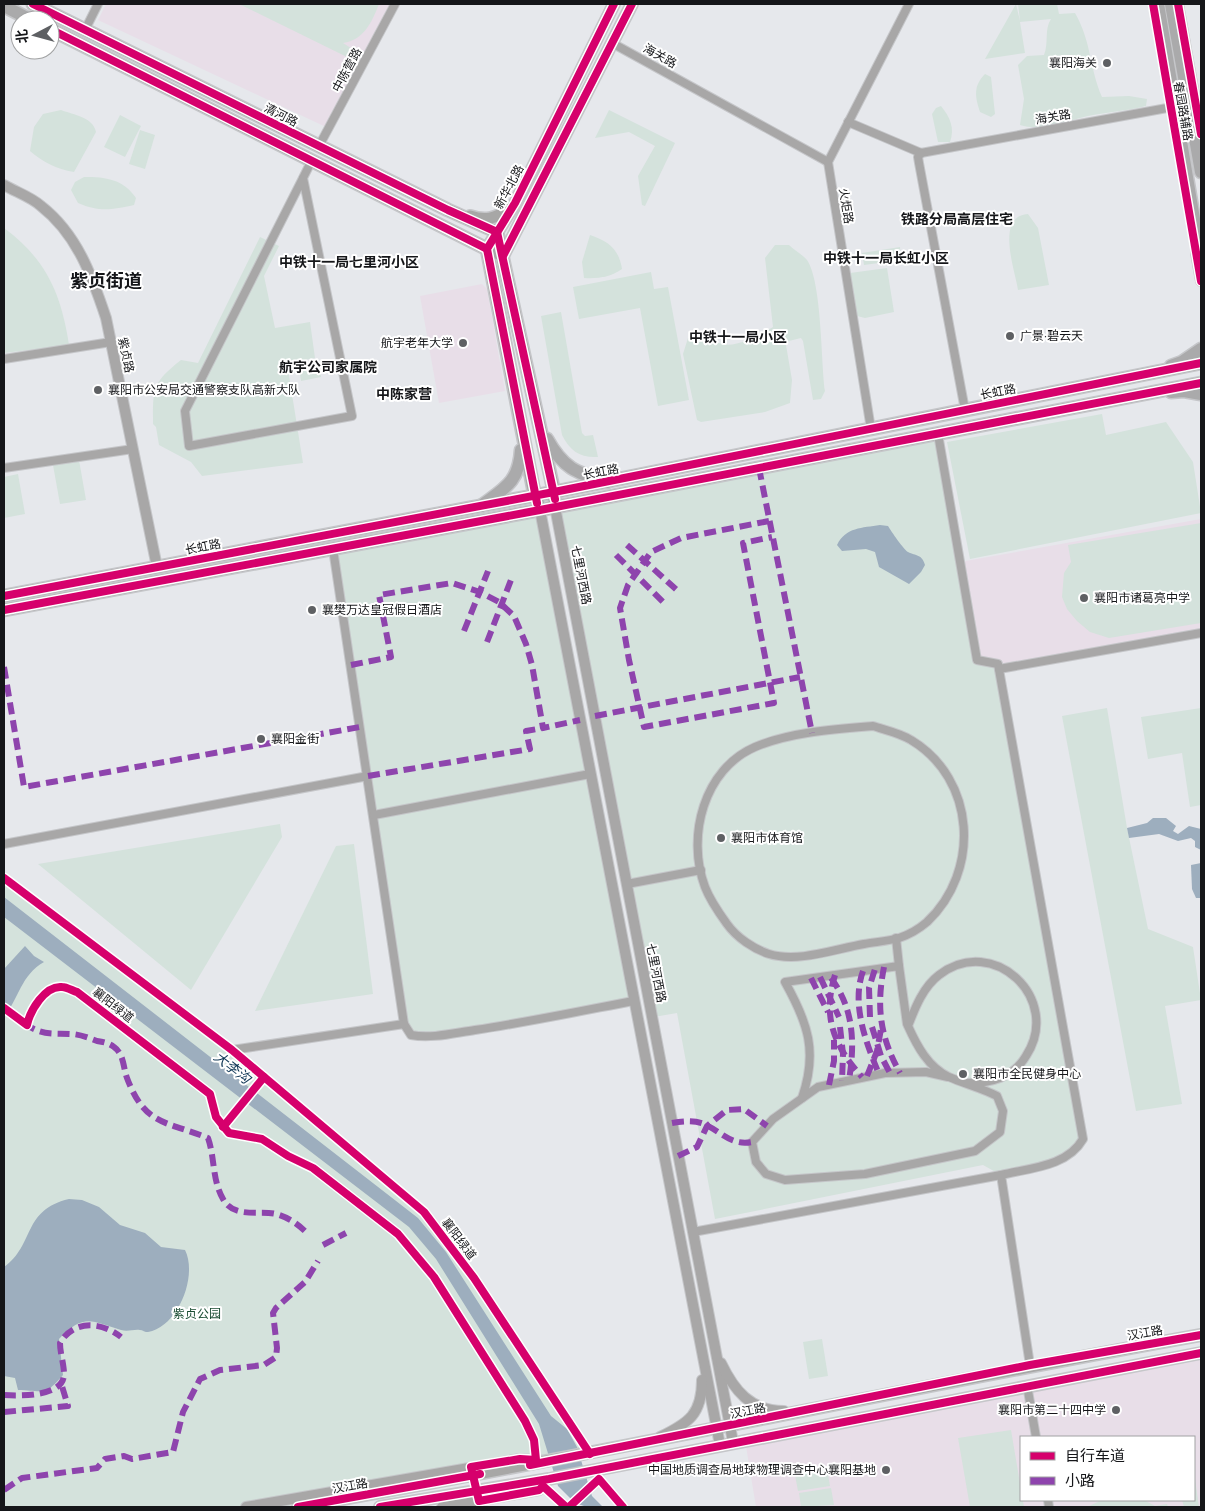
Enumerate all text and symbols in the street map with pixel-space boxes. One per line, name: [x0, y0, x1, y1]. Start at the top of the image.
north arrow: [10, 10, 60, 60]
text: 北: [13, 28, 32, 44]
street label: 海关路: [641, 41, 679, 71]
street label: 中陈营路: [330, 46, 364, 94]
place label: 襄阳海关: [1049, 56, 1097, 70]
marker: 襄阳海关: [1101, 57, 1113, 69]
street label: 春园路辅路: [1171, 80, 1195, 142]
street label: 清河路: [262, 101, 300, 129]
street label: 海关路: [1034, 107, 1072, 127]
street label: 新华北路: [492, 163, 526, 211]
street label: 火炬路: [836, 187, 856, 225]
district label: 铁路分局高层住宅: [901, 211, 1013, 228]
district label: 中铁十一局长虹小区: [823, 250, 949, 267]
district label: 中铁十一局七里河小区: [279, 254, 419, 271]
district label: 紫贞街道: [70, 270, 142, 292]
district label: 中铁十一局小区: [689, 329, 787, 346]
place label: 广景·碧云天: [1020, 329, 1083, 343]
marker: 广景·碧云天: [1004, 330, 1016, 342]
street label: 紫贞路: [115, 336, 137, 374]
place label: 航宇老年大学: [381, 336, 453, 350]
marker: 航宇老年大学: [457, 337, 469, 349]
district label: 航宇公司家属院: [279, 359, 377, 376]
street label: 长虹路: [979, 382, 1017, 402]
place label: 襄阳市公安局交通警察支队高新大队: [108, 383, 300, 397]
marker: 襄阳市公安局交通警察支队高新大队: [92, 384, 104, 396]
district label: 中陈家营: [376, 386, 432, 403]
street label: 长虹路: [582, 462, 620, 482]
street label: 长虹路: [184, 537, 222, 557]
street label: 七里河西路: [568, 544, 594, 606]
place label: 襄阳市诸葛亮中学: [1094, 591, 1190, 605]
marker: 襄阳市诸葛亮中学: [1078, 592, 1090, 604]
place label: 襄樊万达皇冠假日酒店: [322, 603, 442, 617]
marker: 襄樊万达皇冠假日酒店: [306, 604, 318, 616]
place label: 襄阳金街: [271, 732, 319, 746]
marker: 襄阳金街: [255, 733, 267, 745]
place label: 襄阳市体育馆: [731, 831, 803, 845]
marker: 襄阳市体育馆: [715, 832, 727, 844]
street label: 七里河西路: [643, 942, 669, 1004]
street label: 襄阳绿道: [90, 985, 136, 1025]
water label: 大李沟: [210, 1048, 255, 1089]
place label: 襄阳市全民健身中心: [973, 1067, 1081, 1081]
marker: 襄阳市全民健身中心: [957, 1068, 969, 1080]
street label: 襄阳绿道: [439, 1216, 479, 1262]
park label: 紫贞公园: [173, 1307, 221, 1321]
street label: 汉江路: [1126, 1323, 1164, 1343]
street label: 汉江路: [729, 1401, 767, 1421]
place label: 襄阳市第二十四中学: [998, 1403, 1106, 1417]
marker: 襄阳市第二十四中学: [1110, 1404, 1122, 1416]
legend: [1020, 1436, 1195, 1501]
text: 自行车道: [1065, 1447, 1125, 1465]
place label: 中国地质调查局地球物理调查中心襄阳基地: [648, 1463, 876, 1477]
marker: 中国地质调查局地球物理调查中心襄阳基地: [880, 1464, 892, 1476]
text: 小路: [1065, 1472, 1095, 1490]
street label: 汉江路: [331, 1476, 369, 1496]

